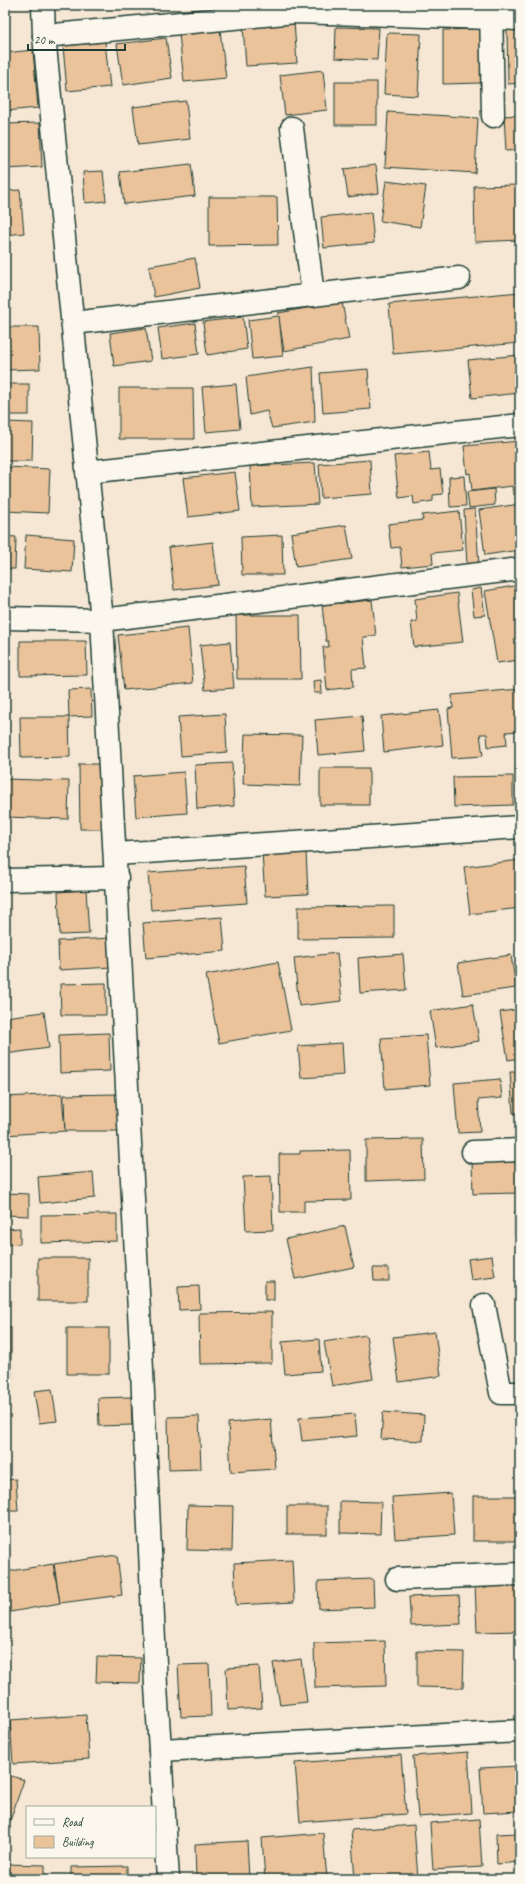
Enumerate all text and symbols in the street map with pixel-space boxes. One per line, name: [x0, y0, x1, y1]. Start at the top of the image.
scale bar: [28, 26, 125, 52]
text: 20 m: [34, 32, 56, 48]
legend: [26, 1806, 156, 1858]
text: Road: [62, 1814, 84, 1830]
text: Building: [62, 1834, 94, 1850]

